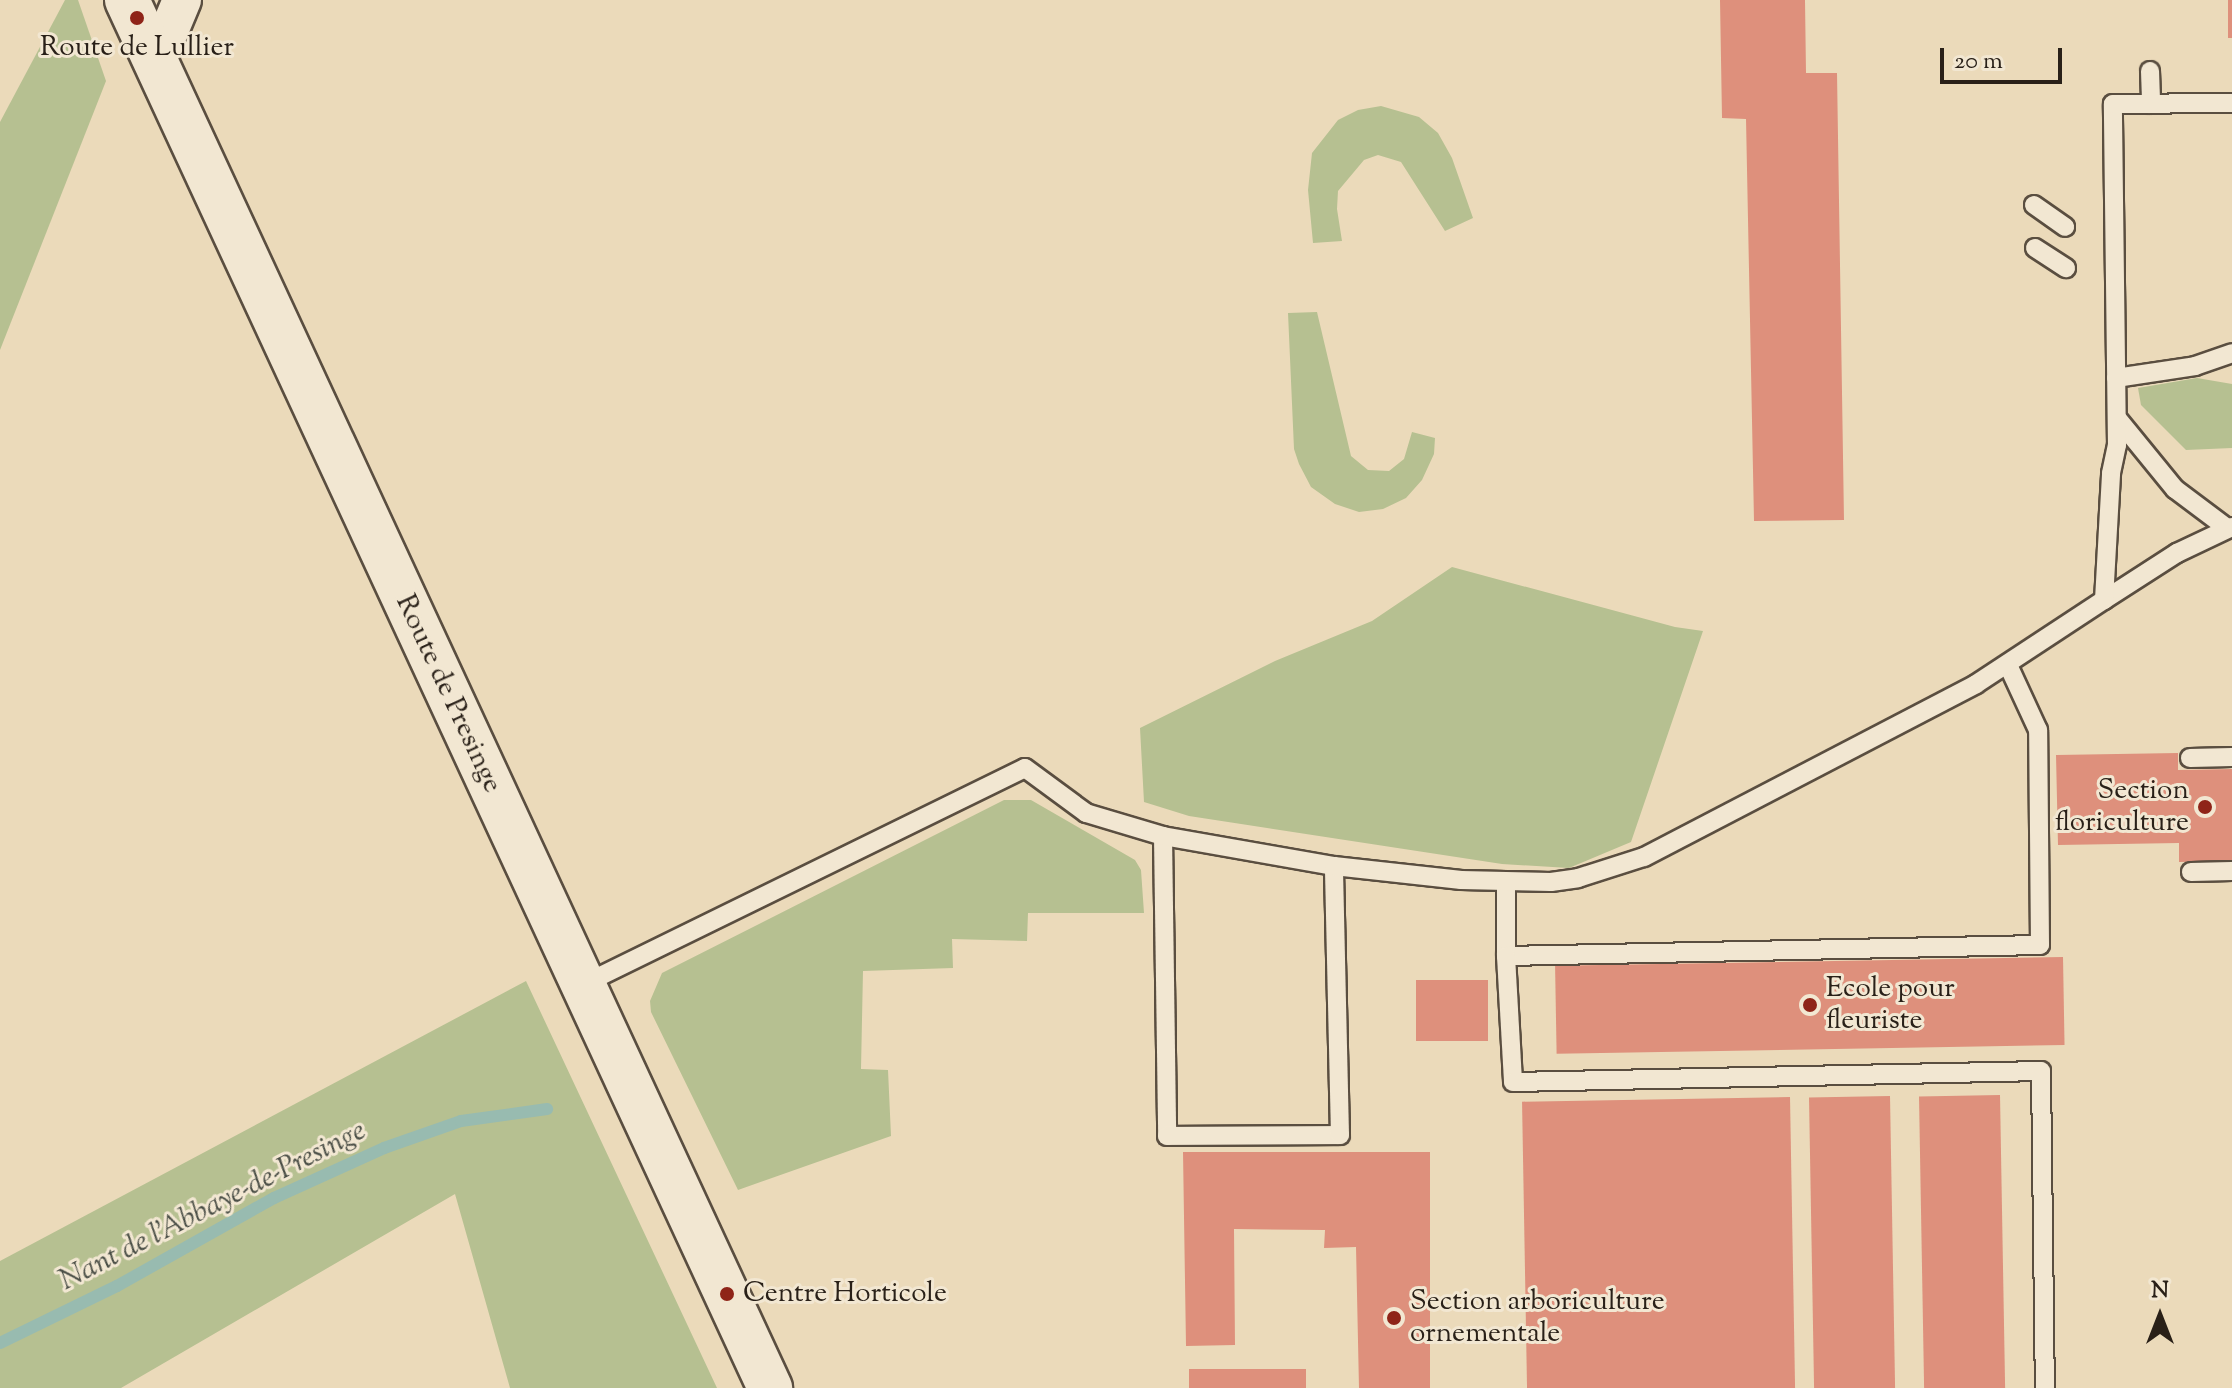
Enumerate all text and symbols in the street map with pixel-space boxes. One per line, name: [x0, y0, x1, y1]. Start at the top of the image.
marker: Route de Lullier: [128, 9, 146, 27]
place label: Route de Lullier: [40, 31, 234, 65]
scale bar: [1944, 32, 2066, 82]
text: 20 m: [1954, 45, 2003, 79]
street label: Route de Presinge: [387, 590, 509, 798]
place label: Section floriculture: [2055, 774, 2189, 840]
marker: Section floriculture: [2196, 798, 2214, 816]
place label: Ecole pour fleuriste: [1826, 972, 1955, 1038]
marker: Ecole pour fleuriste: [1801, 996, 1819, 1014]
water label: Nant de l'Abbaye-de-Presinge: [54, 1114, 372, 1300]
north arrow: [2120, 1276, 2200, 1356]
text: N: [2151, 1276, 2169, 1308]
place label: Centre Horticole: [743, 1277, 947, 1311]
marker: Centre Horticole: [718, 1285, 736, 1303]
place label: Section arboriculture ornementale: [1410, 1285, 1665, 1351]
marker: Section arboriculture ornementale: [1385, 1309, 1403, 1327]

